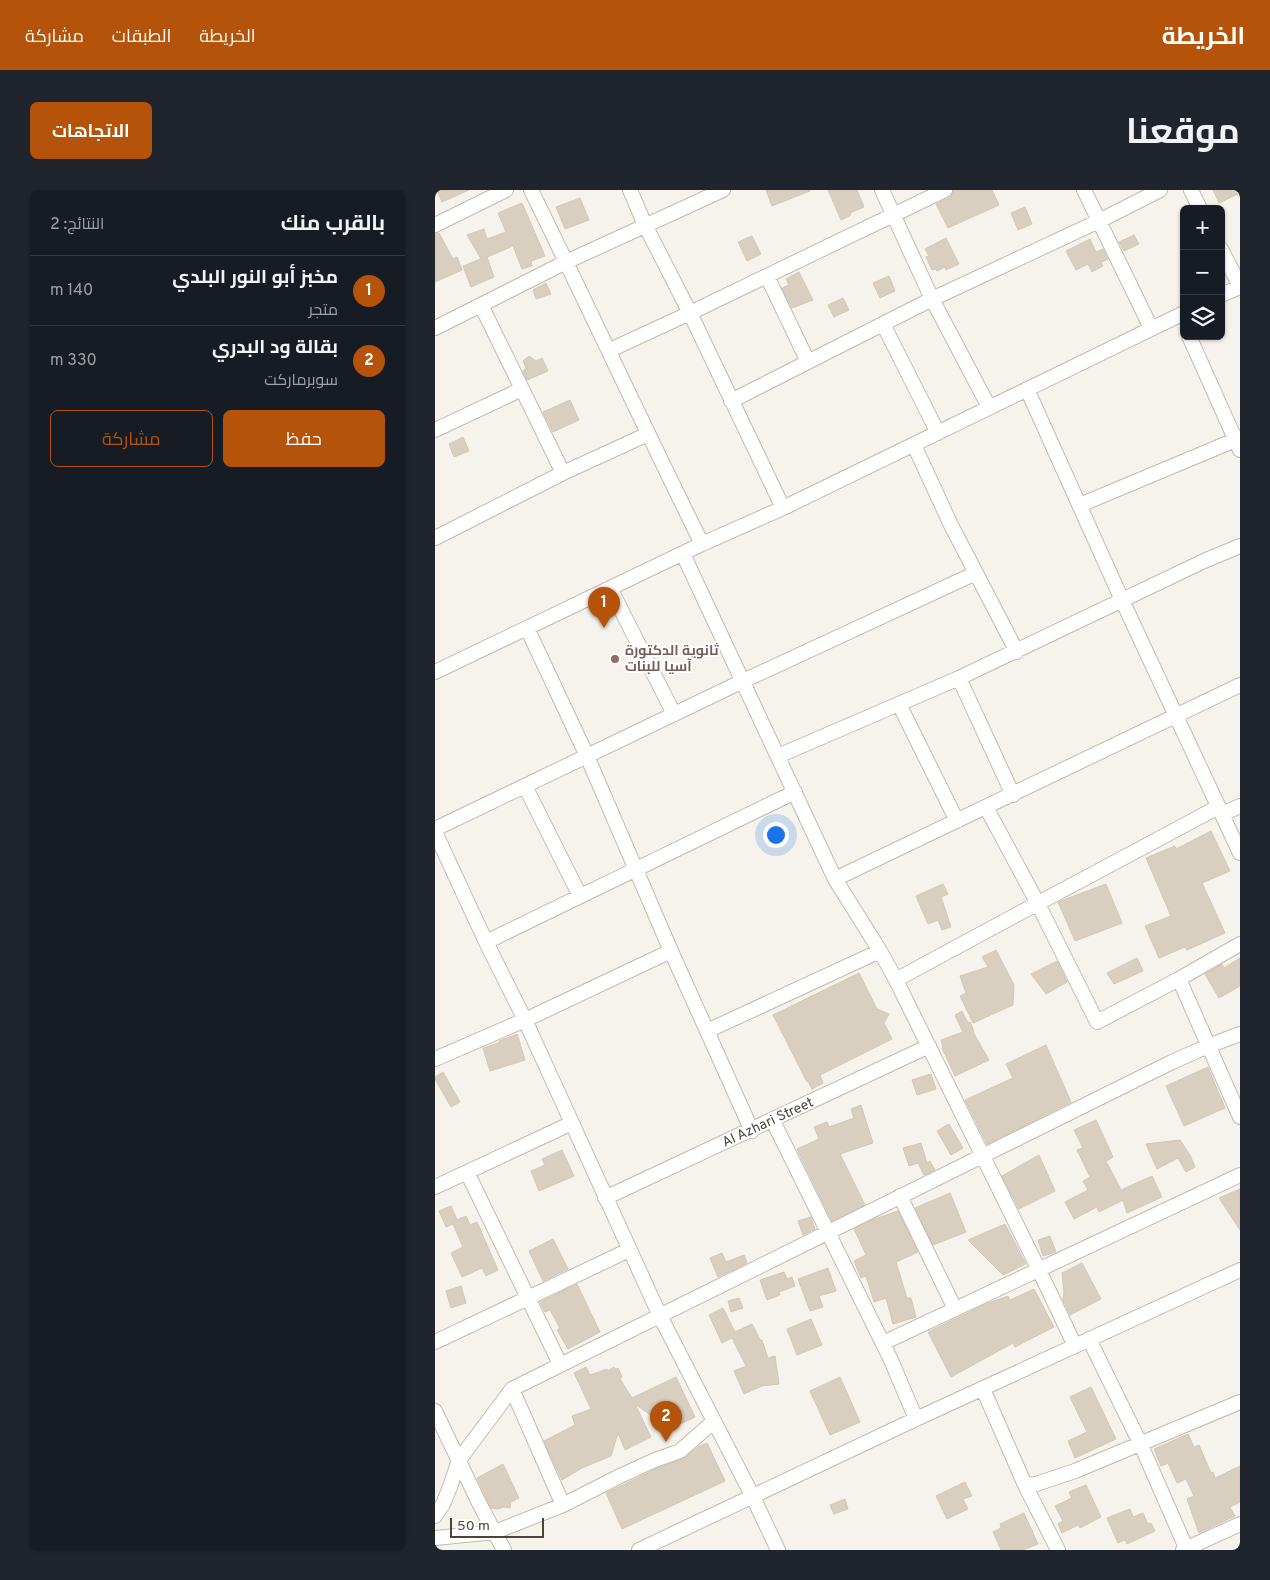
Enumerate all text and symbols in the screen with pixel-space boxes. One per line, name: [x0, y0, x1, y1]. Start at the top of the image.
text: الخريطة: [1162, 23, 1245, 53]
text: مشاركة: [25, 26, 84, 49]
text: الطبقات: [112, 26, 171, 49]
text: الخريطة: [199, 26, 256, 49]
button: الاتجاهات: [30, 102, 152, 159]
text: موقعنا: [1126, 112, 1240, 156]
map controls: [1180, 205, 1225, 340]
button: +: [1180, 205, 1225, 250]
text: بالقرب منك: [281, 211, 385, 238]
text: النتائج: 2: [50, 215, 104, 235]
button: −: [1180, 250, 1225, 295]
text: مخبز أبو النور البلدي: [172, 266, 338, 290]
text: 140 m: [50, 281, 93, 301]
text: 1: [366, 281, 372, 301]
button: layers: [1180, 295, 1225, 340]
text: متجر: [309, 301, 338, 321]
text: بقالة ود البدري: [212, 336, 338, 360]
text: 330 m: [50, 351, 97, 371]
text: 2: [364, 351, 374, 371]
text: سوبرماركت: [264, 371, 338, 391]
button: مشاركة: [50, 410, 213, 467]
button: حفظ: [223, 410, 385, 467]
pin: 1: [588, 587, 620, 628]
place label: ثانوية الدكتورة آسيا للبنات: [625, 642, 720, 676]
marker: ثانوية الدكتورة آسيا للبنات: [609, 653, 621, 665]
your location: [763, 822, 789, 848]
street label: Al Azhari Street: [720, 1094, 816, 1152]
pin: 2: [650, 1401, 682, 1442]
scale bar: [450, 1515, 544, 1538]
text: 50 m: [457, 1518, 490, 1535]

